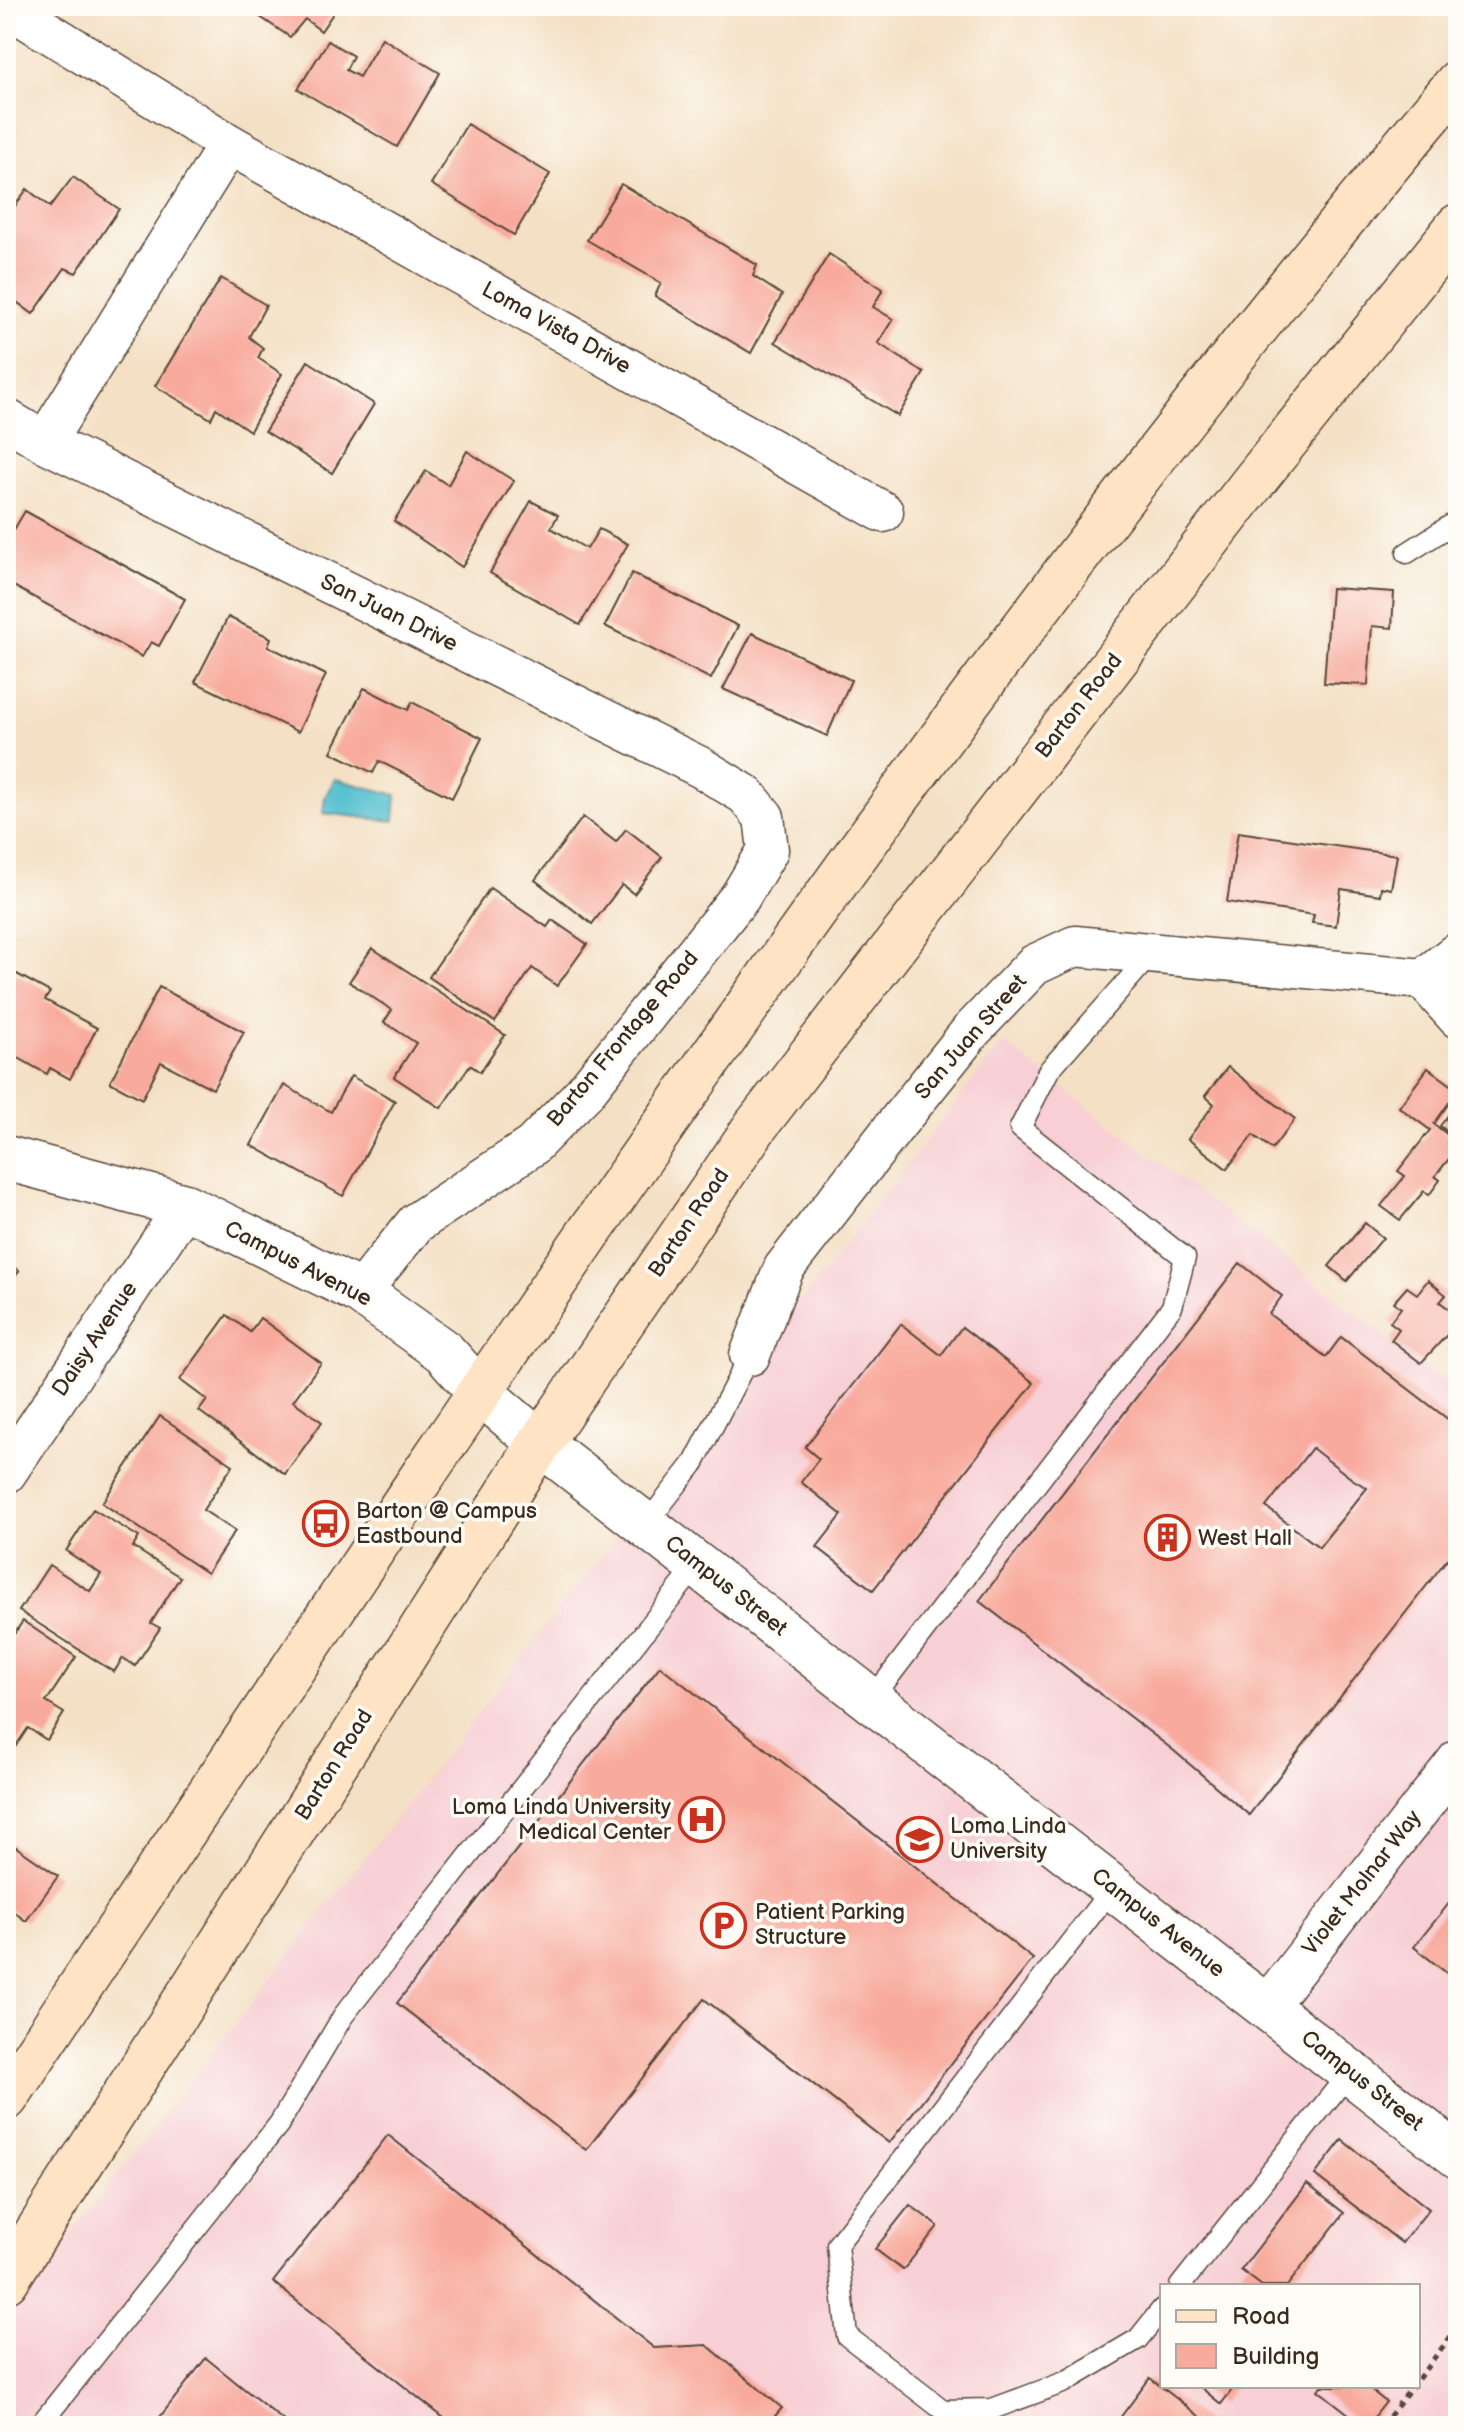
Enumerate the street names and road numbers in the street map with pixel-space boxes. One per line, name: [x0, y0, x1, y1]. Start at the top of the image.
street label: Loma Vista Drive: [477, 276, 635, 380]
street label: San Juan Drive: [316, 568, 462, 658]
street label: Barton Road: [1030, 648, 1128, 764]
street label: Barton Frontage Road: [541, 945, 705, 1133]
street label: San Juan Street: [909, 969, 1033, 1105]
street label: Barton Road: [643, 1163, 735, 1283]
street label: Campus Avenue: [220, 1215, 376, 1313]
street label: Daisy Avenue: [47, 1276, 143, 1402]
street label: Campus Street: [659, 1530, 793, 1642]
street label: Barton Road: [289, 1704, 379, 1826]
street label: Violet Molnar Way: [1297, 1805, 1427, 1961]
street label: Campus Avenue: [1086, 1863, 1230, 1983]
street label: Campus Street: [1295, 2025, 1429, 2137]

